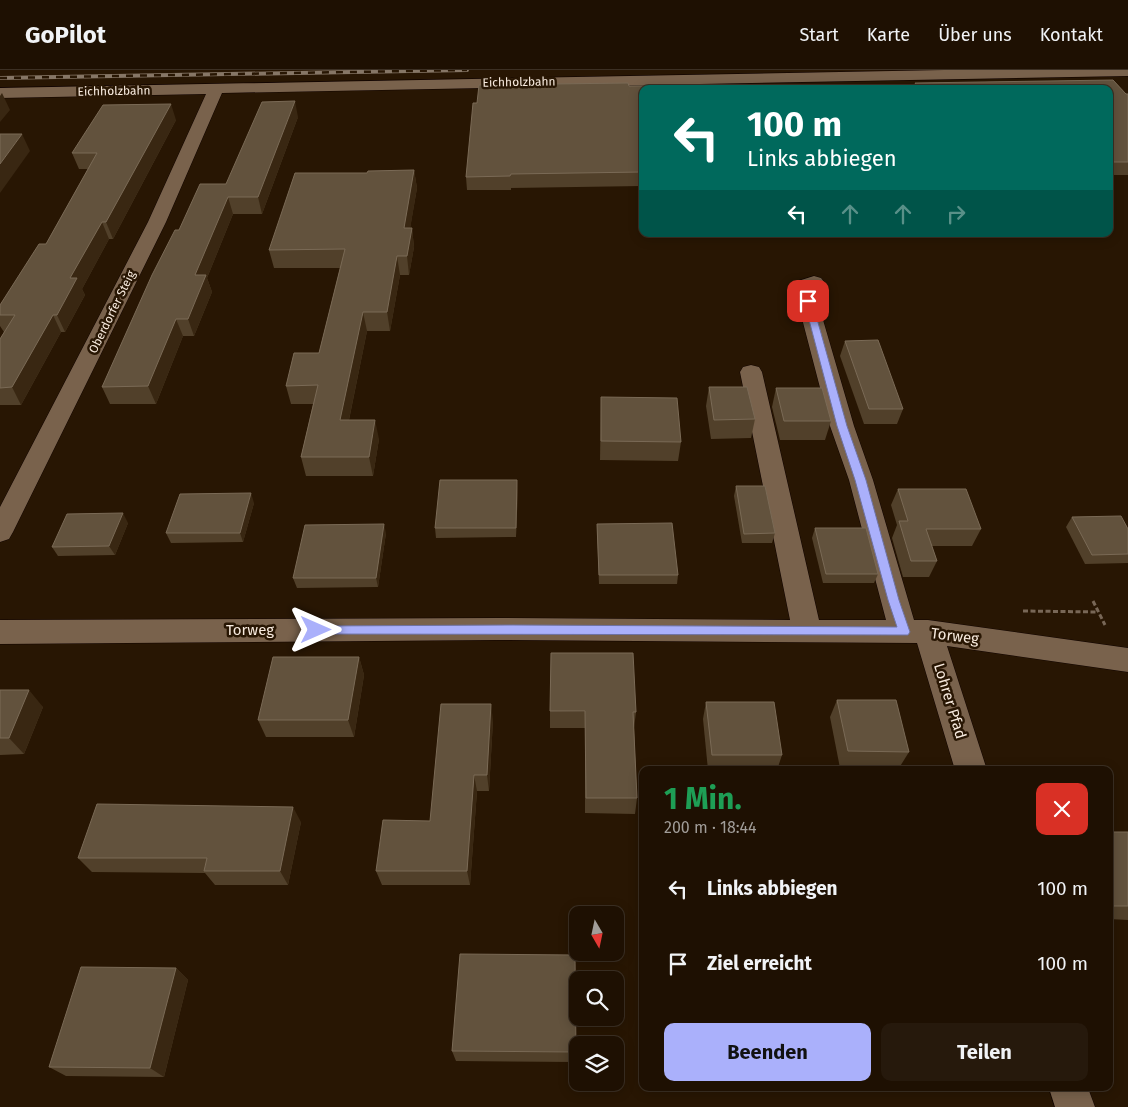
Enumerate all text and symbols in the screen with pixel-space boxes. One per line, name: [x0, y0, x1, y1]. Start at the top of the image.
text: GoPilot: [25, 21, 106, 49]
text: Start: [799, 24, 839, 46]
text: Karte: [867, 24, 910, 46]
text: Über uns: [938, 24, 1012, 46]
text: Kontakt: [1040, 24, 1103, 46]
street label: Eichholzbahn: [482, 74, 556, 90]
street label: Eichholzbahn: [77, 83, 151, 99]
text: 100 m: [747, 103, 842, 145]
icon: left: [664, 105, 729, 170]
text: Links abbiegen: [747, 145, 897, 172]
icon: left: [783, 200, 811, 228]
icon: ahead: [836, 200, 864, 228]
icon: ahead: [889, 200, 917, 228]
icon: right: [942, 200, 970, 228]
street label: Oberdorfer Steig: [86, 268, 138, 356]
pin: [787, 280, 829, 322]
icon: arrive: [794, 287, 822, 315]
position arrow: [289, 603, 341, 655]
street label: Torweg: [226, 621, 274, 639]
street label: Torweg: [930, 624, 980, 648]
street label: Lohrer Pfad: [930, 661, 970, 741]
text: 1 Min.: [664, 781, 742, 817]
button: close: [1036, 783, 1088, 835]
text: 200 m · 18:44: [664, 818, 757, 837]
icon: left: [664, 875, 692, 903]
text: Links abbiegen: [707, 877, 838, 900]
text: 100 m: [1037, 877, 1088, 900]
north arrow: [569, 906, 624, 961]
map controls: [569, 906, 624, 1091]
icon: arrive: [664, 950, 692, 978]
text: Ziel erreicht: [707, 952, 812, 975]
text: 100 m: [1037, 952, 1088, 975]
button: search: [569, 971, 624, 1026]
button: Beenden: [664, 1023, 871, 1081]
button: Teilen: [881, 1023, 1088, 1081]
button: layers: [569, 1036, 624, 1091]

